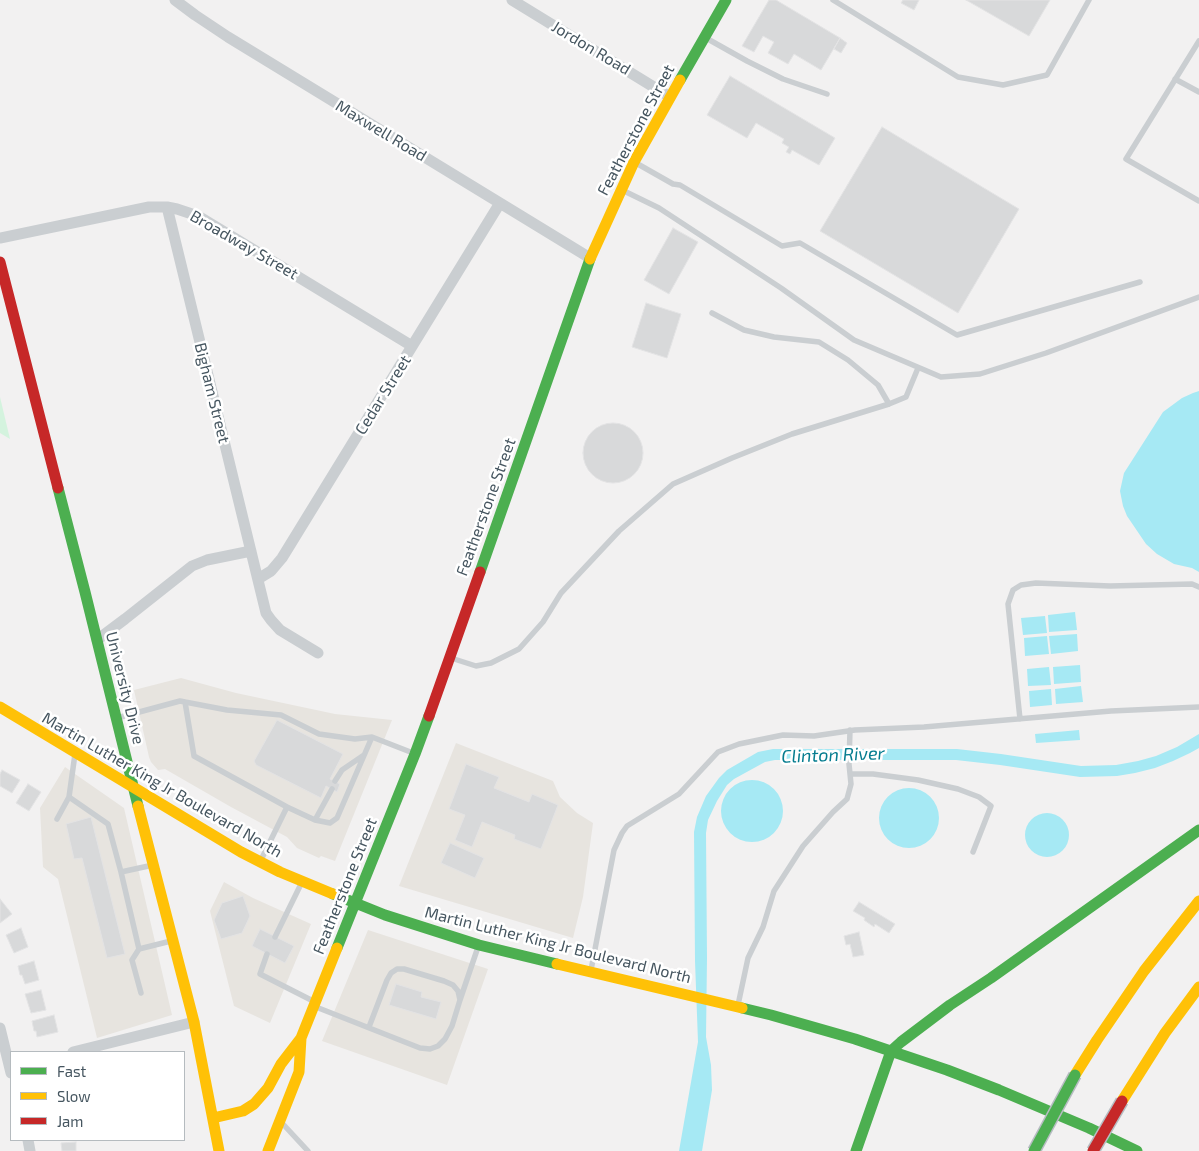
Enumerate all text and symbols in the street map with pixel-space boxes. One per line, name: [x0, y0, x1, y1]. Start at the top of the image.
street label: Jordon Road: [548, 17, 634, 79]
street label: Featherstone Street: [593, 61, 679, 199]
street label: Maxwell Road: [332, 96, 430, 166]
street label: Broadway Street: [187, 206, 301, 284]
street label: Bigham Street: [190, 341, 234, 445]
street label: Cedar Street: [351, 352, 415, 438]
street label: Featherstone Street: [452, 435, 520, 579]
street label: University Drive: [102, 630, 148, 746]
street label: Martin Luther King Jr Boulevard North: [39, 708, 285, 862]
water label: Clinton River: [781, 742, 885, 768]
street label: Featherstone Street: [309, 815, 381, 957]
street label: Martin Luther King Jr Boulevard North: [423, 903, 693, 987]
legend: [10, 1051, 185, 1141]
text: Fast: [57, 1062, 86, 1080]
text: Slow: [57, 1087, 91, 1105]
text: Jam: [57, 1112, 83, 1130]

